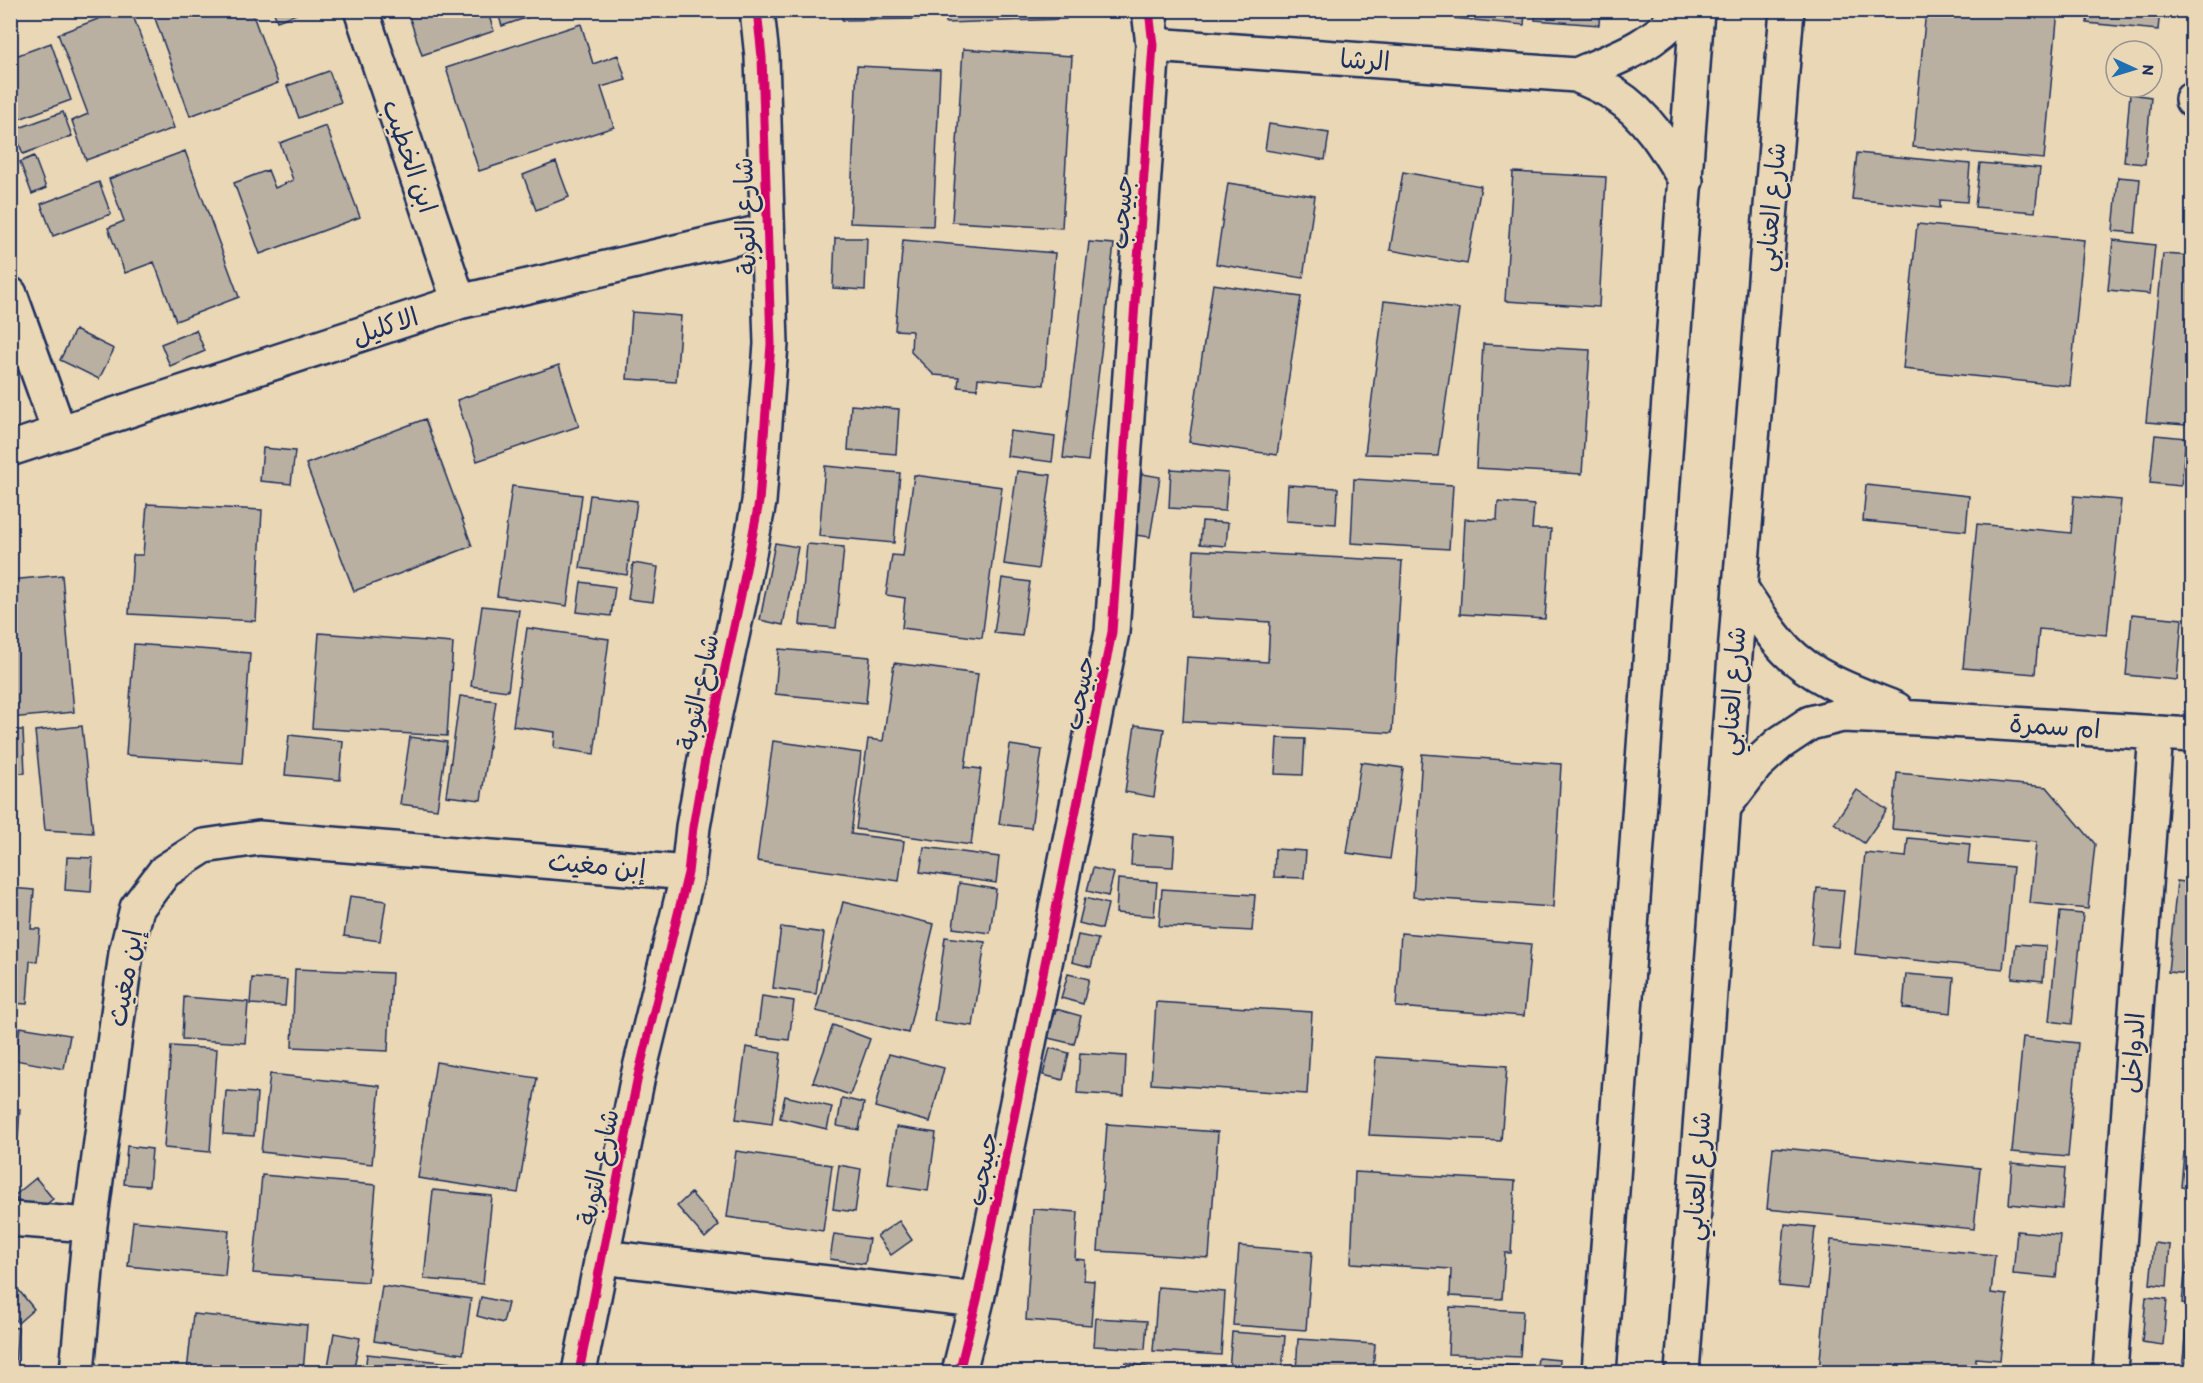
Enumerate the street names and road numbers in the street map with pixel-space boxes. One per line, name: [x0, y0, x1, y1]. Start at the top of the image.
street label: الرشا: [1339, 42, 1391, 78]
street label: ابن الخطيب: [376, 95, 444, 217]
street label: شارع العنابي: [1749, 141, 1800, 274]
street label: شارع التوبة: [727, 157, 765, 275]
street label: جبيجب: [1102, 173, 1140, 251]
street label: الاكليل: [348, 300, 422, 352]
street label: شارع العنابي: [1712, 625, 1759, 757]
street label: شارع التوبة: [670, 631, 728, 753]
street label: جبيجب: [1056, 653, 1102, 733]
street label: ام سمرة: [2008, 707, 2102, 749]
street label: إبن مغيث: [546, 845, 647, 886]
street label: إبن مغيث: [101, 927, 150, 1029]
street label: الدواخل: [2114, 1011, 2152, 1095]
street label: شارع التوبة: [570, 1106, 628, 1228]
street label: شارع العنابي: [1677, 1110, 1724, 1242]
street label: جبيجب: [959, 1129, 1005, 1209]

